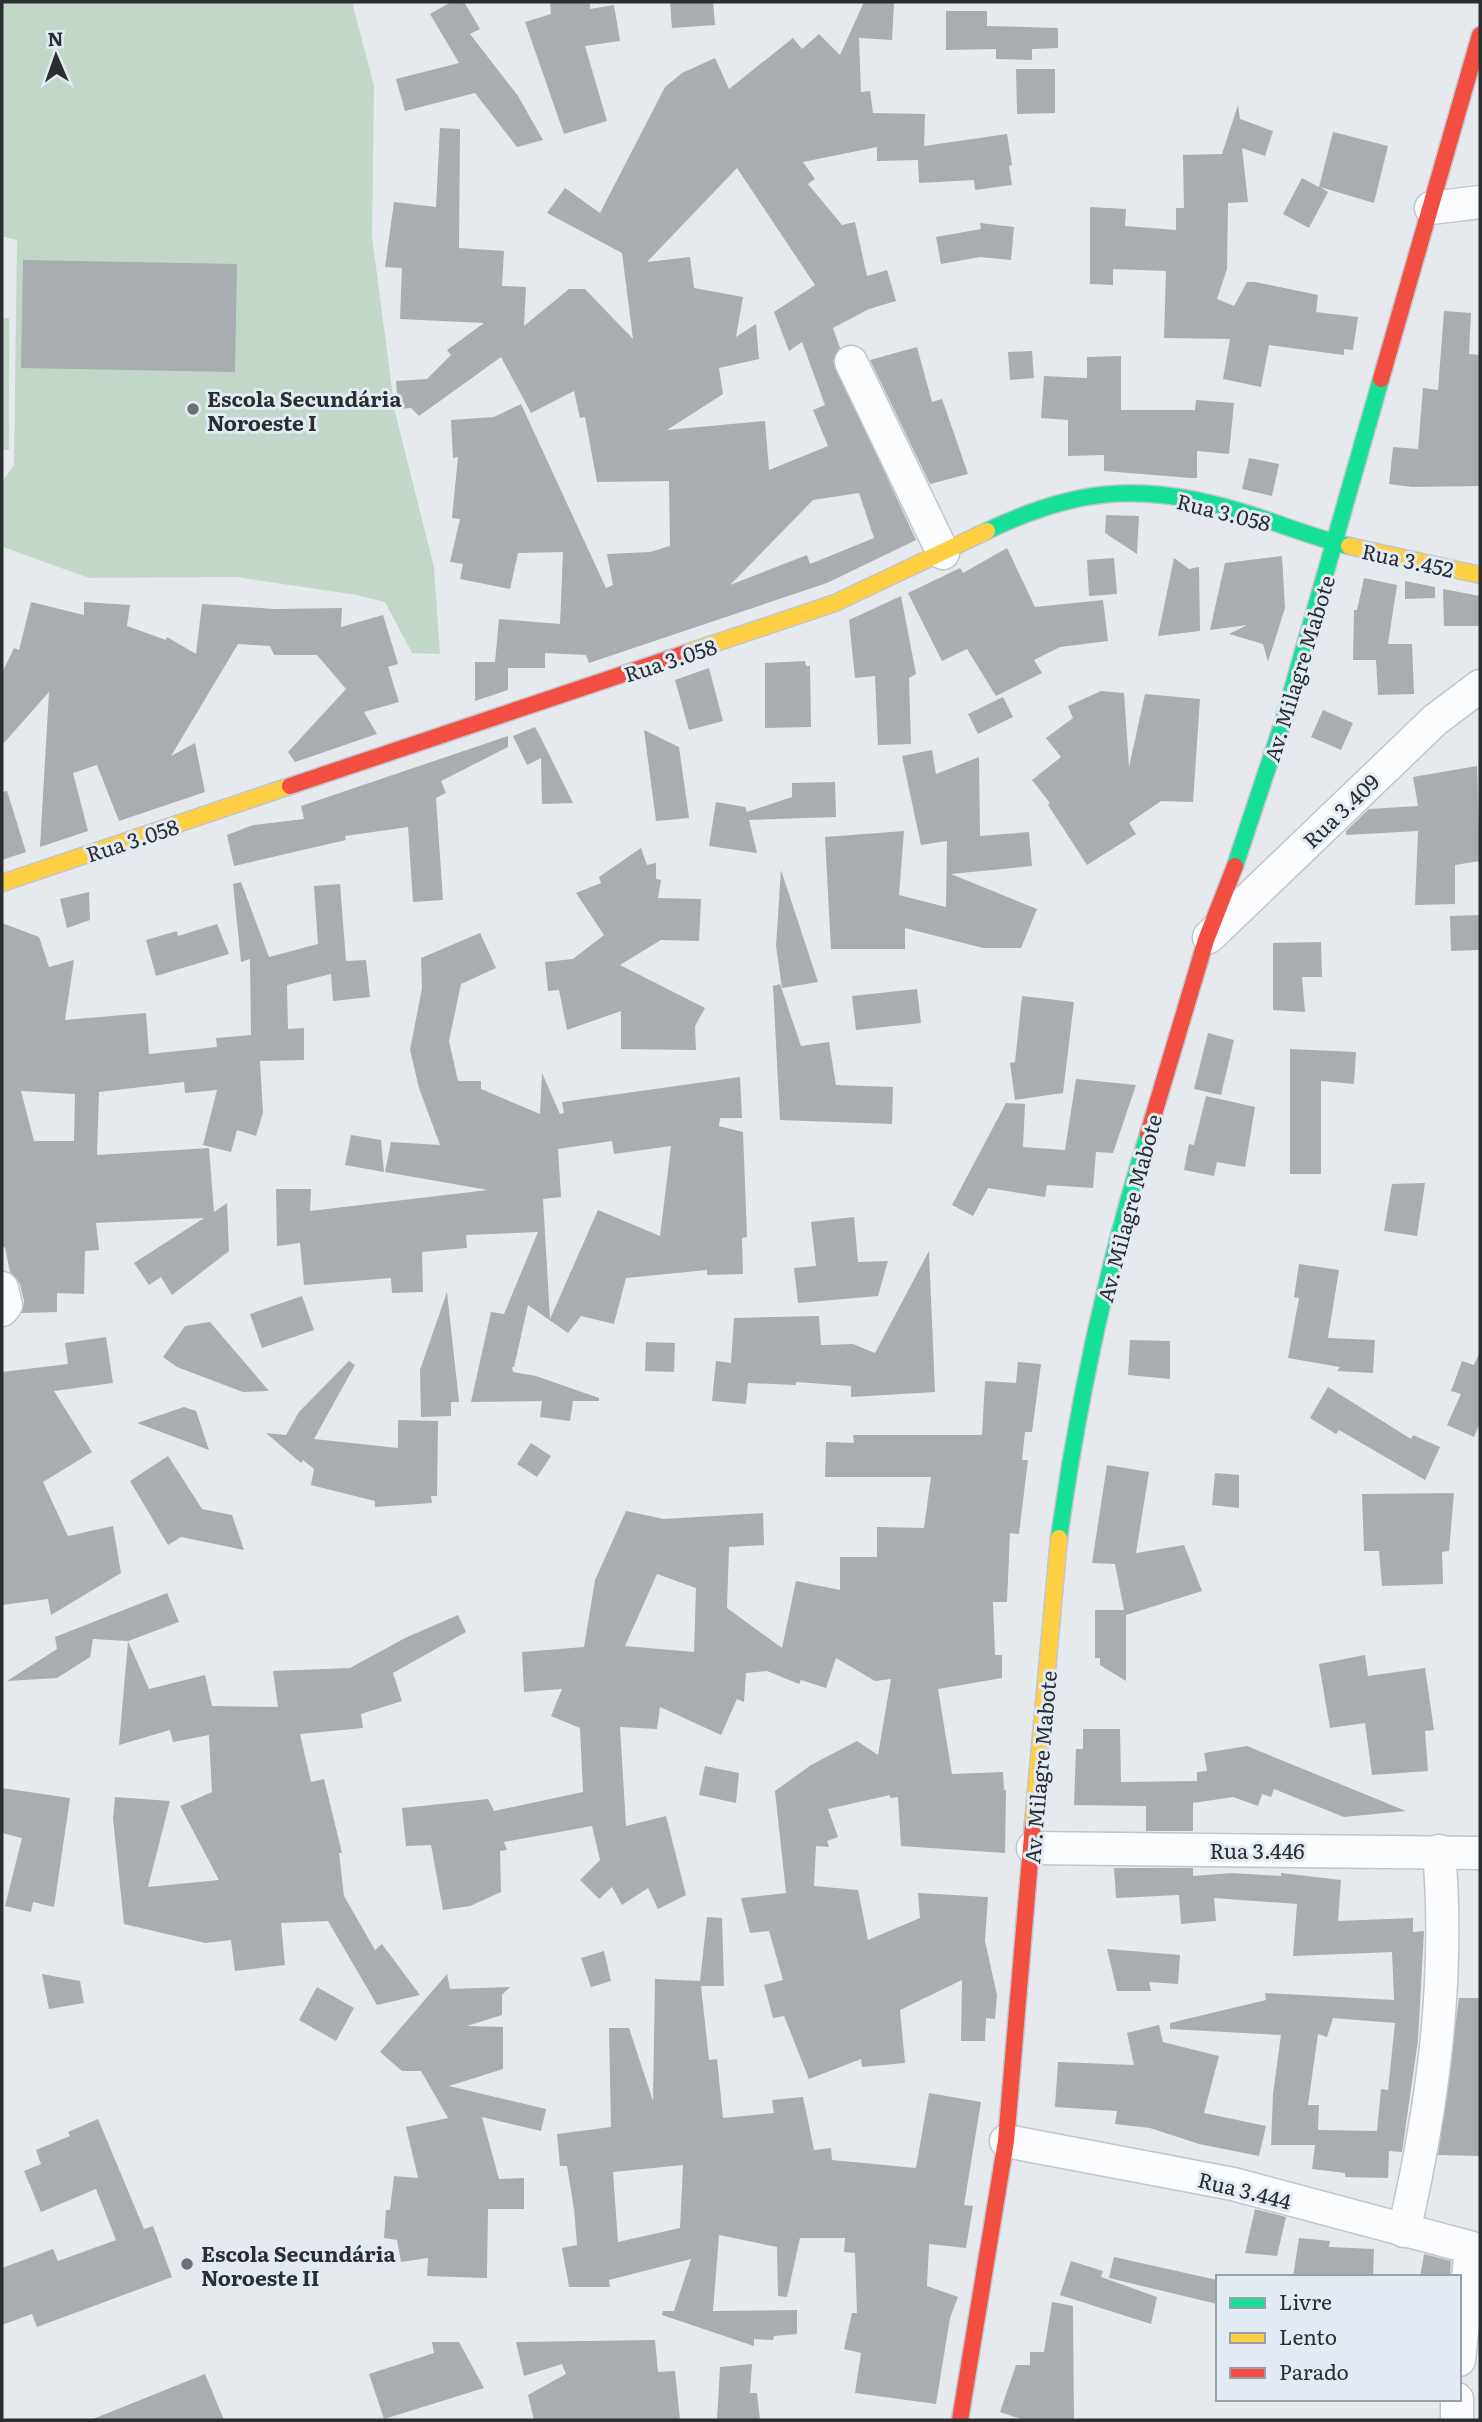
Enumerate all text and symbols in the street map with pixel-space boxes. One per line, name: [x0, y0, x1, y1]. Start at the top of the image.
north arrow: [21, 21, 91, 91]
text: N: [47, 24, 64, 52]
place label: Escola Secundária Noroeste I: [207, 382, 402, 437]
marker: Escola Secundária Noroeste I: [185, 401, 201, 417]
street label: Rua 3.058: [1174, 484, 1274, 538]
street label: Rua 3.452: [1359, 534, 1457, 584]
street label: Av. Milagre Mabote: [1255, 571, 1341, 765]
street label: Rua 3.058: [620, 629, 720, 689]
street label: Rua 3.409: [1295, 766, 1385, 854]
street label: Rua 3.058: [82, 809, 182, 869]
street label: Av. Milagre Mabote: [1088, 1111, 1168, 1305]
street label: Av. Milagre Mabote: [1015, 1669, 1063, 1865]
street label: Rua 3.446: [1209, 1834, 1305, 1865]
street label: Rua 3.444: [1195, 2162, 1295, 2216]
place label: Escola Secundária Noroeste II: [201, 2237, 396, 2292]
marker: Escola Secundária Noroeste II: [179, 2256, 195, 2272]
legend: [1216, 2275, 1461, 2401]
text: Livre: [1279, 2285, 1332, 2316]
text: Lento: [1279, 2320, 1337, 2351]
text: Parado: [1279, 2355, 1349, 2386]

